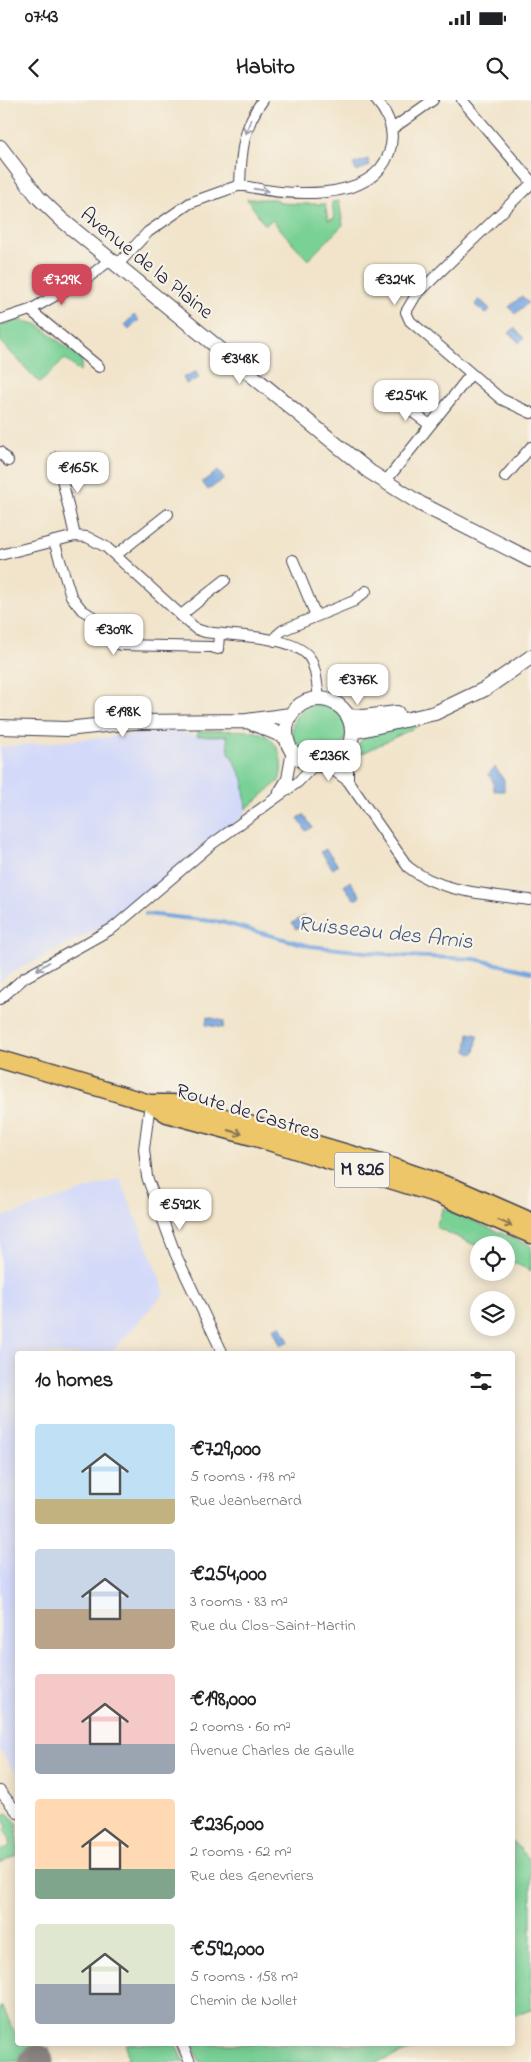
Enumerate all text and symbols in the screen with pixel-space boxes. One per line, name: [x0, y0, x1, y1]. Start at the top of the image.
text: 07:43: [25, 4, 58, 31]
text: Habito: [236, 52, 295, 84]
icon: back: [20, 54, 48, 82]
icon: search: [483, 54, 511, 82]
one-way arrow: [243, 119, 252, 134]
one-way arrow: [252, 185, 268, 195]
street label: Avenue de la Plaine: [73, 201, 220, 328]
pin: €729K: [27, 264, 97, 306]
pin: €324K: [360, 264, 430, 306]
text: €729K: [43, 268, 81, 292]
text: €324K: [375, 268, 415, 292]
pin: €348K: [205, 342, 275, 385]
text: €348K: [221, 347, 259, 371]
pin: €254K: [371, 380, 441, 422]
text: €254K: [385, 384, 427, 408]
pin: €165K: [43, 452, 113, 494]
text: €165K: [58, 456, 98, 480]
pin: €309K: [79, 614, 149, 656]
text: €309K: [95, 618, 133, 642]
pin: €376K: [323, 664, 393, 706]
text: €376K: [338, 668, 378, 692]
pin: €198K: [88, 696, 158, 738]
text: €198K: [106, 700, 140, 724]
pin: €236K: [294, 740, 364, 782]
text: €236K: [309, 744, 349, 768]
water label: Ruisseau des Arnis: [296, 909, 475, 959]
one-way arrow: [37, 962, 51, 972]
street label: Route de Castres: [172, 1077, 324, 1149]
one-way arrow: [227, 1128, 243, 1137]
road number: M 826: [334, 1152, 390, 1188]
pin: €592K: [145, 1188, 215, 1231]
text: €592K: [160, 1193, 200, 1217]
one-way arrow: [497, 1219, 512, 1228]
map controls: [470, 1236, 515, 1336]
button: locate: [470, 1236, 515, 1281]
button: layers: [470, 1291, 515, 1336]
text: 10 homes: [35, 1366, 113, 1396]
icon: filters: [467, 1367, 495, 1395]
text: €729,000: [190, 1435, 261, 1465]
icon: home: [75, 1444, 135, 1504]
text: 5 rooms · 178 m²: [190, 1465, 296, 1489]
text: Rue Jeanbernard: [190, 1489, 302, 1513]
text: €254,000: [190, 1560, 267, 1590]
icon: home: [75, 1569, 135, 1629]
text: 3 rooms · 83 m²: [190, 1590, 288, 1614]
text: Rue du Clos-Saint-Martin: [190, 1614, 356, 1638]
text: €198,000: [190, 1685, 256, 1715]
icon: home: [75, 1694, 135, 1754]
text: 2 rooms · 60 m²: [190, 1715, 291, 1739]
text: Avenue Charles de Gaulle: [190, 1739, 354, 1763]
text: €236,000: [190, 1810, 264, 1840]
icon: home: [75, 1819, 135, 1879]
text: 2 rooms · 62 m²: [190, 1840, 292, 1864]
text: Rue des Genevriers: [190, 1864, 314, 1888]
text: €592,000: [190, 1935, 264, 1965]
icon: home: [75, 1944, 135, 2004]
text: 5 rooms · 158 m²: [190, 1965, 298, 1989]
text: Chemin de Nollet: [190, 1989, 297, 2013]

